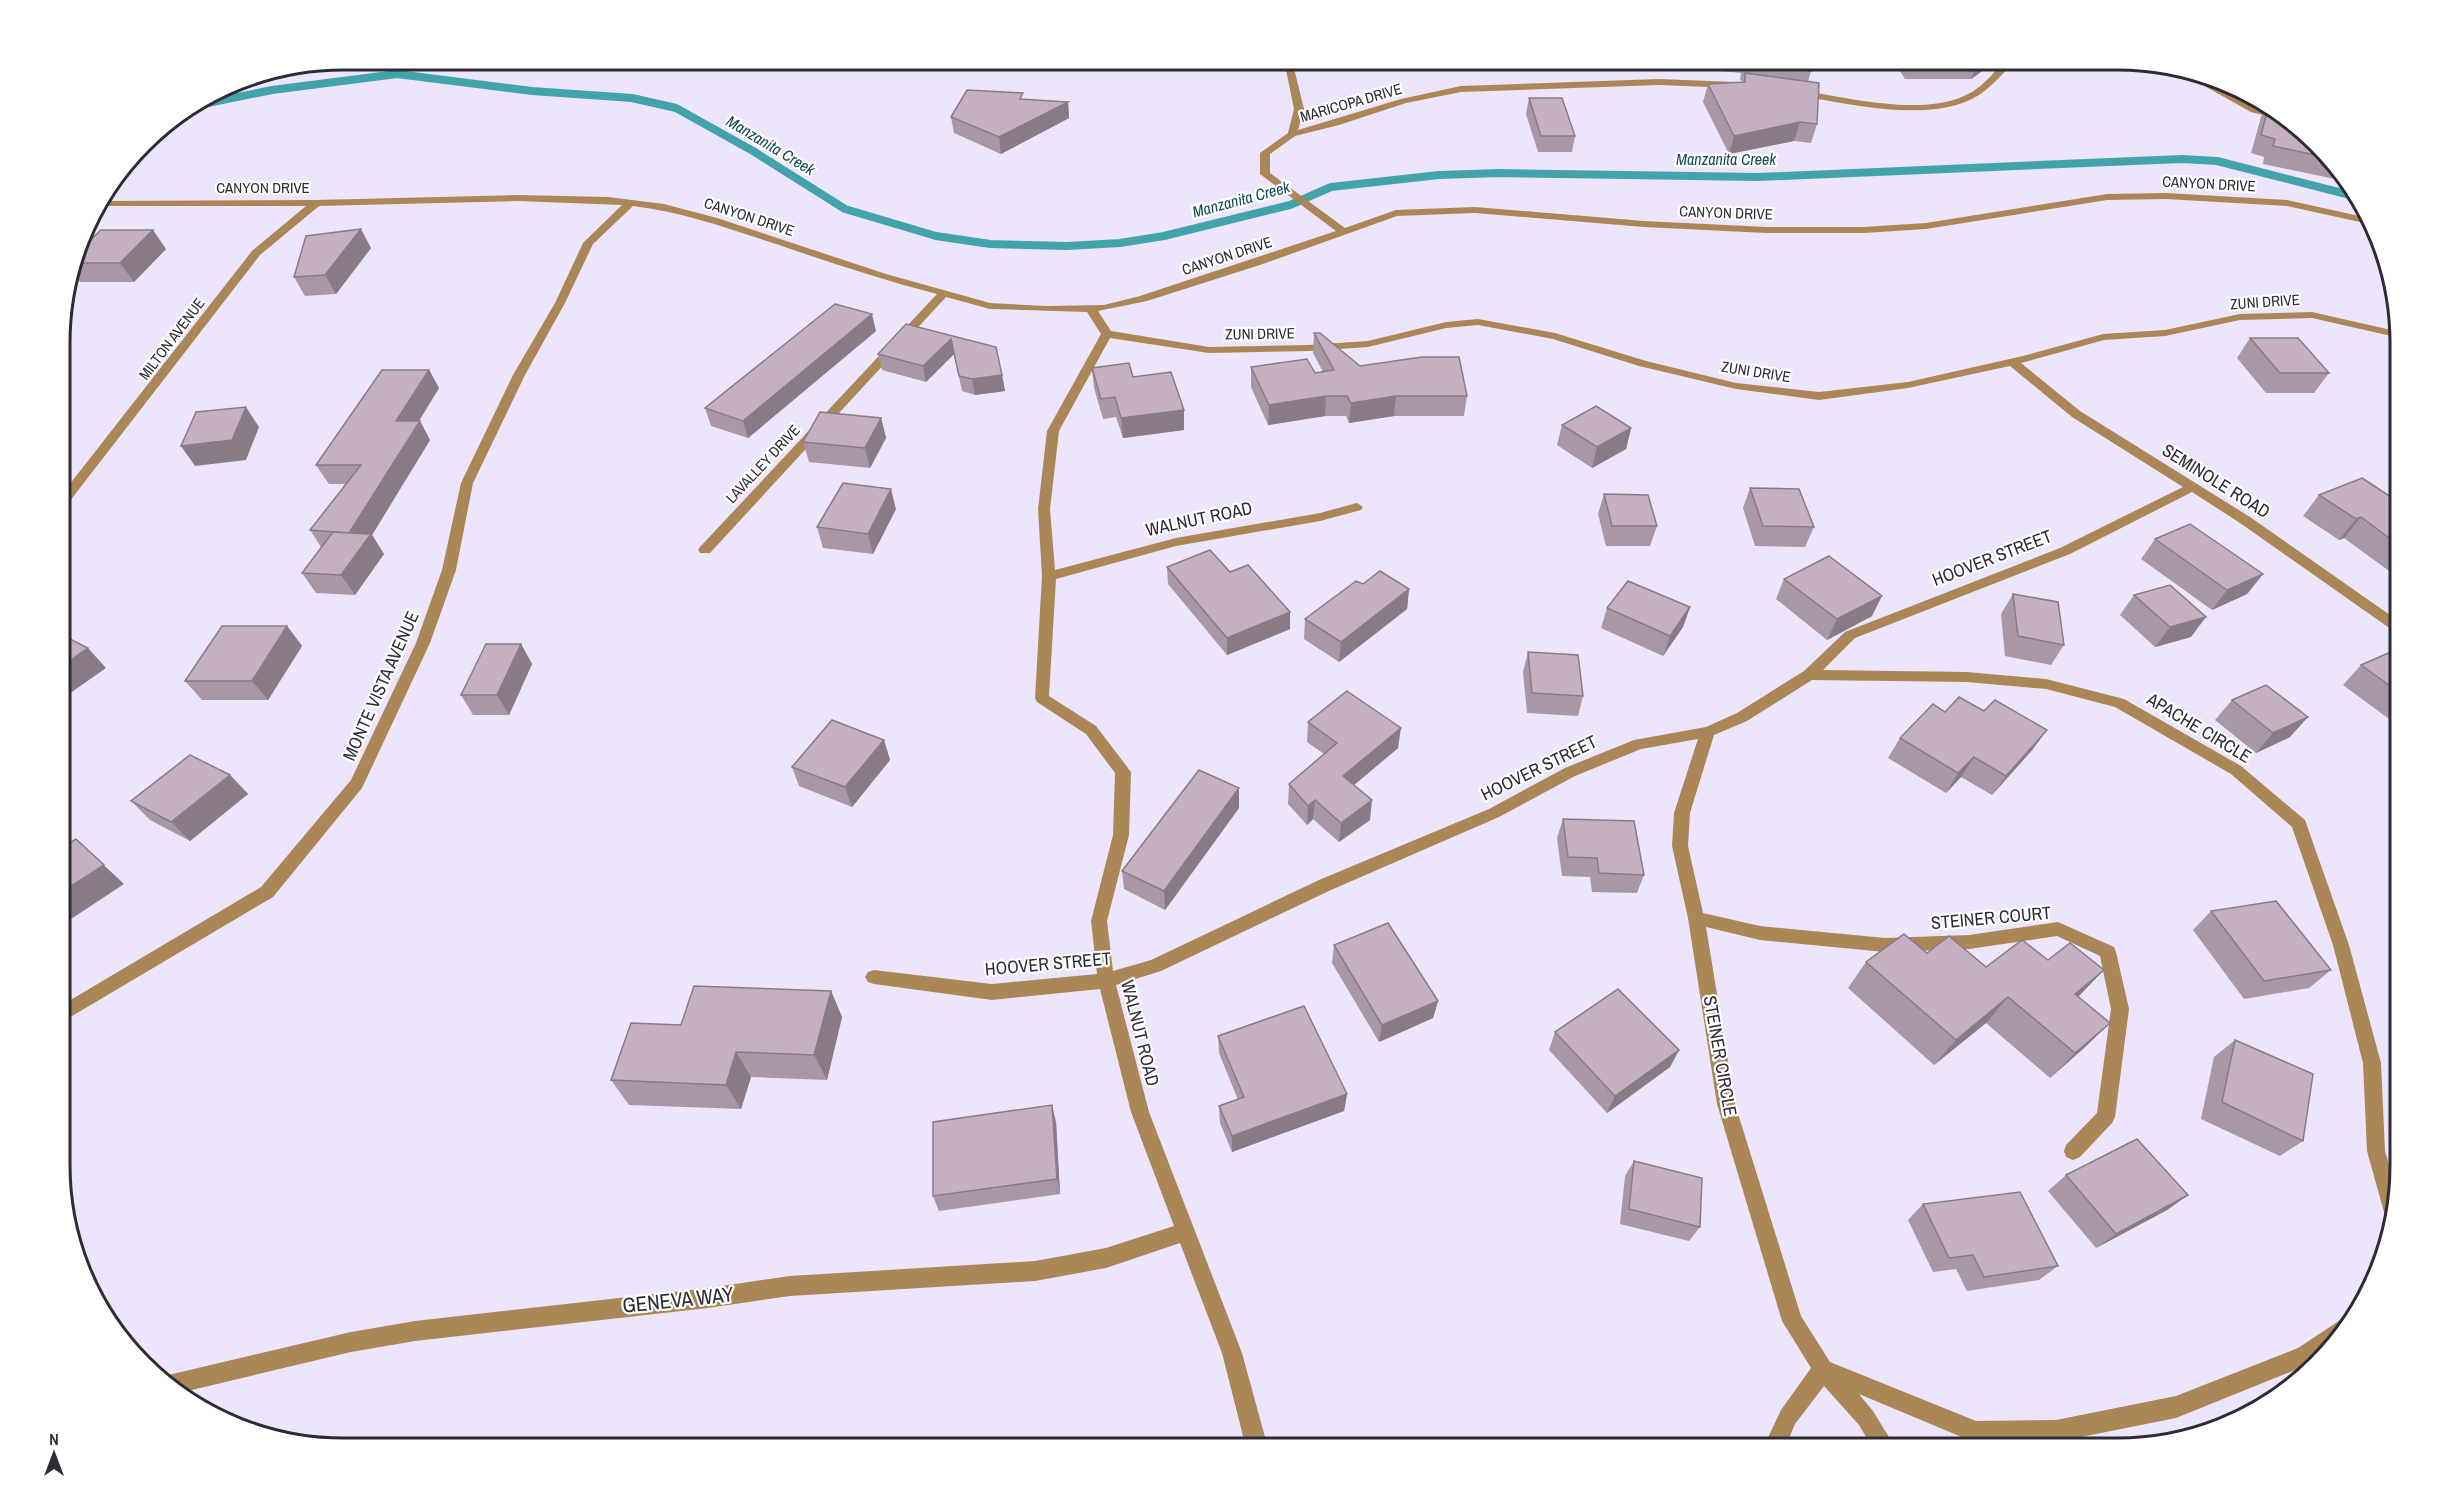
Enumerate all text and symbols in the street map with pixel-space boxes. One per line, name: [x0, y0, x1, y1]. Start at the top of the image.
street label: MARICOPA DRIVE: [1297, 78, 1404, 127]
water label: Manzanita Creek: [723, 110, 820, 180]
water label: Manzanita Creek: [1676, 148, 1776, 170]
street label: CANYON DRIVE: [2162, 171, 2256, 196]
water label: Manzanita Creek: [1190, 175, 1293, 223]
street label: CANYON DRIVE: [216, 177, 310, 198]
street label: CANYON DRIVE: [701, 192, 797, 241]
street label: CANYON DRIVE: [1679, 200, 1773, 225]
street label: CANYON DRIVE: [1179, 231, 1275, 280]
street label: ZUNI DRIVE: [2229, 289, 2300, 314]
street label: MILTON AVENUE: [134, 293, 209, 384]
street label: ZUNI DRIVE: [1225, 322, 1295, 345]
street label: ZUNI DRIVE: [1720, 356, 1792, 387]
street label: LAVALLEY DRIVE: [721, 420, 805, 508]
street label: SEMINOLE ROAD: [2157, 437, 2275, 524]
street label: WALNUT ROAD: [1143, 495, 1254, 542]
street label: HOOVER STREET: [1928, 523, 2055, 592]
street label: MONTE VISTA AVENUE: [336, 607, 425, 764]
street label: APACHE CIRCLE: [2141, 686, 2256, 769]
street label: HOOVER STREET: [1477, 729, 1601, 806]
street label: STEINER COURT: [1930, 900, 2052, 935]
street label: HOOVER STREET: [984, 946, 1112, 981]
street label: WALNUT ROAD: [1115, 977, 1166, 1088]
street label: STEINER CIRCLE: [1698, 994, 1743, 1118]
street label: GENEVA WAY: [621, 1279, 736, 1320]
north arrow: [24, 1424, 84, 1484]
text: N: [49, 1428, 59, 1450]

